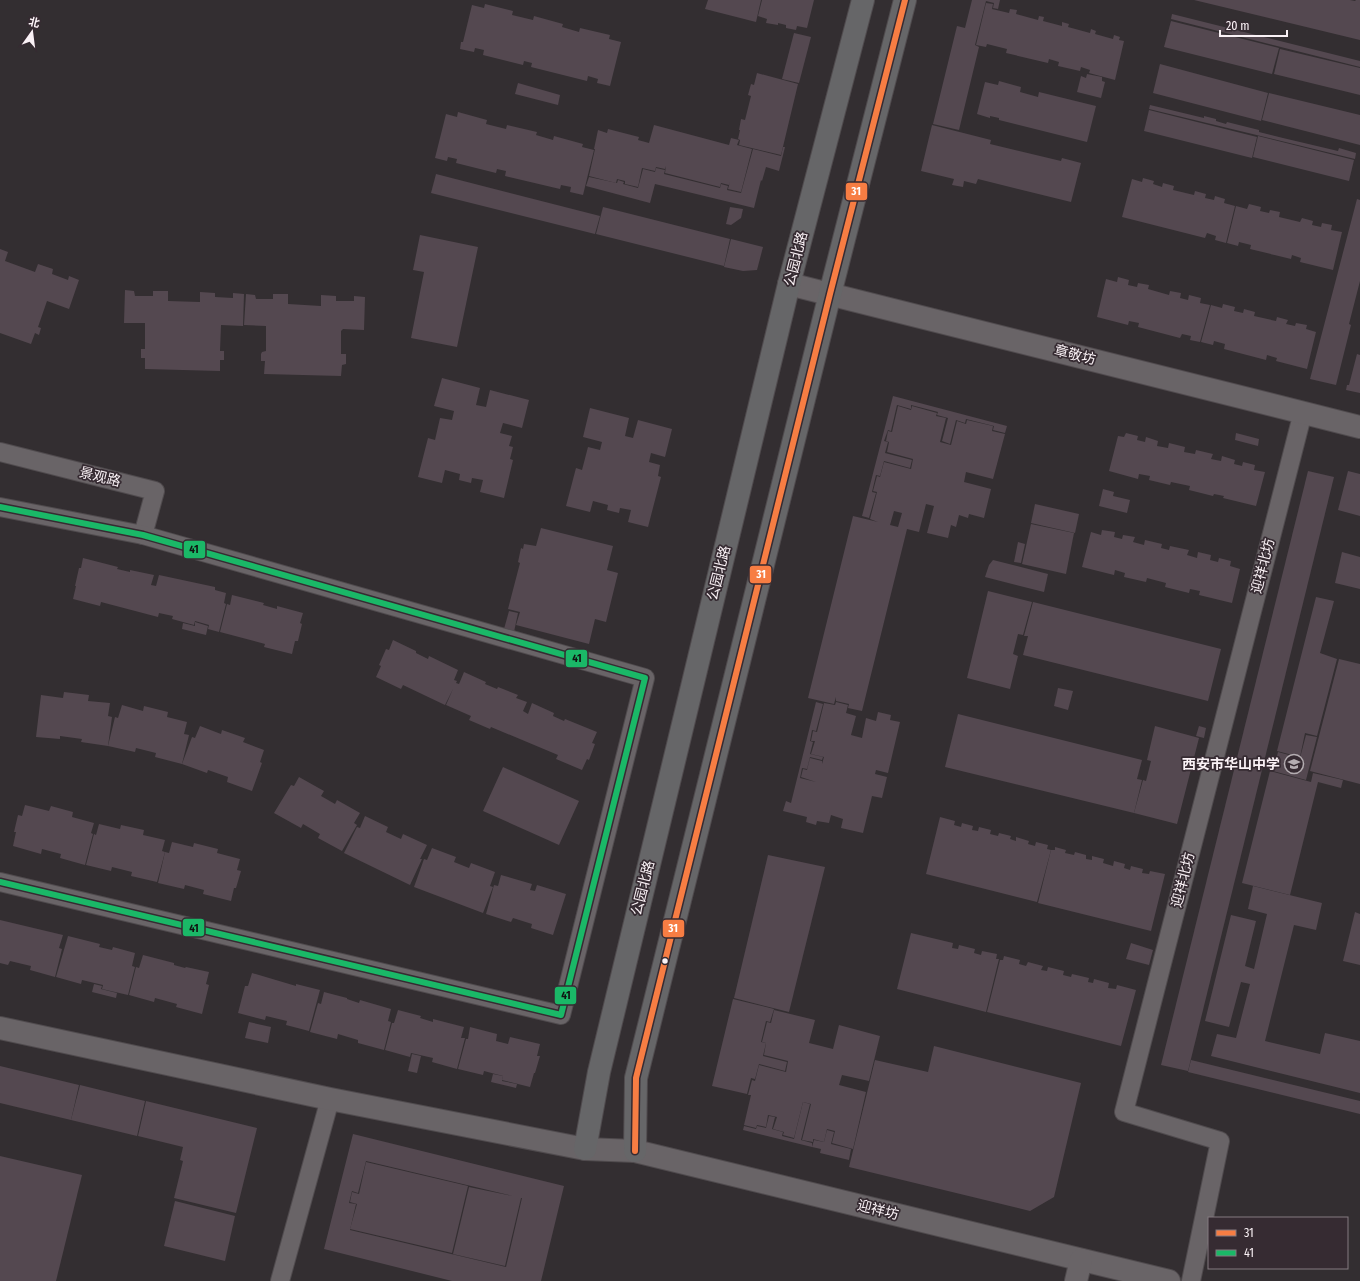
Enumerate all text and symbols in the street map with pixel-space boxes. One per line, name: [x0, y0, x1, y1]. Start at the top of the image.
north arrow: [12, 12, 52, 52]
scale bar: [1220, 12, 1287, 38]
text: 北: [27, 15, 41, 30]
text: 20 m: [1226, 19, 1250, 33]
line badge: 31: [845, 182, 868, 201]
text: 31: [850, 185, 861, 198]
street label: 公园北路: [781, 230, 811, 288]
street label: 章敬坊: [1053, 342, 1097, 368]
street label: 景观路: [78, 464, 122, 490]
street label: 迎祥北坊: [1248, 537, 1278, 595]
line badge: 41: [183, 540, 206, 559]
text: 41: [189, 543, 199, 556]
street label: 公园北路: [704, 544, 734, 602]
line badge: 31: [749, 565, 772, 584]
text: 31: [755, 568, 766, 581]
line badge: 41: [565, 649, 588, 668]
text: 41: [572, 652, 582, 665]
school or university icon: 西安市华山中学: [1283, 753, 1305, 775]
place label: 西安市华山中学: [1182, 756, 1280, 773]
street label: 迎祥北坊: [1168, 851, 1198, 909]
street label: 公园北路: [628, 859, 658, 917]
line badge: 41: [182, 918, 205, 937]
line badge: 31: [662, 919, 685, 938]
text: 41: [189, 922, 199, 935]
text: 31: [667, 922, 678, 935]
unlabelled marker: [660, 956, 670, 966]
line badge: 41: [554, 986, 577, 1005]
text: 41: [561, 989, 571, 1002]
street label: 迎祥坊: [856, 1197, 900, 1223]
legend: [1208, 1217, 1348, 1269]
text: 31: [1244, 1226, 1254, 1240]
text: 41: [1244, 1246, 1254, 1260]

